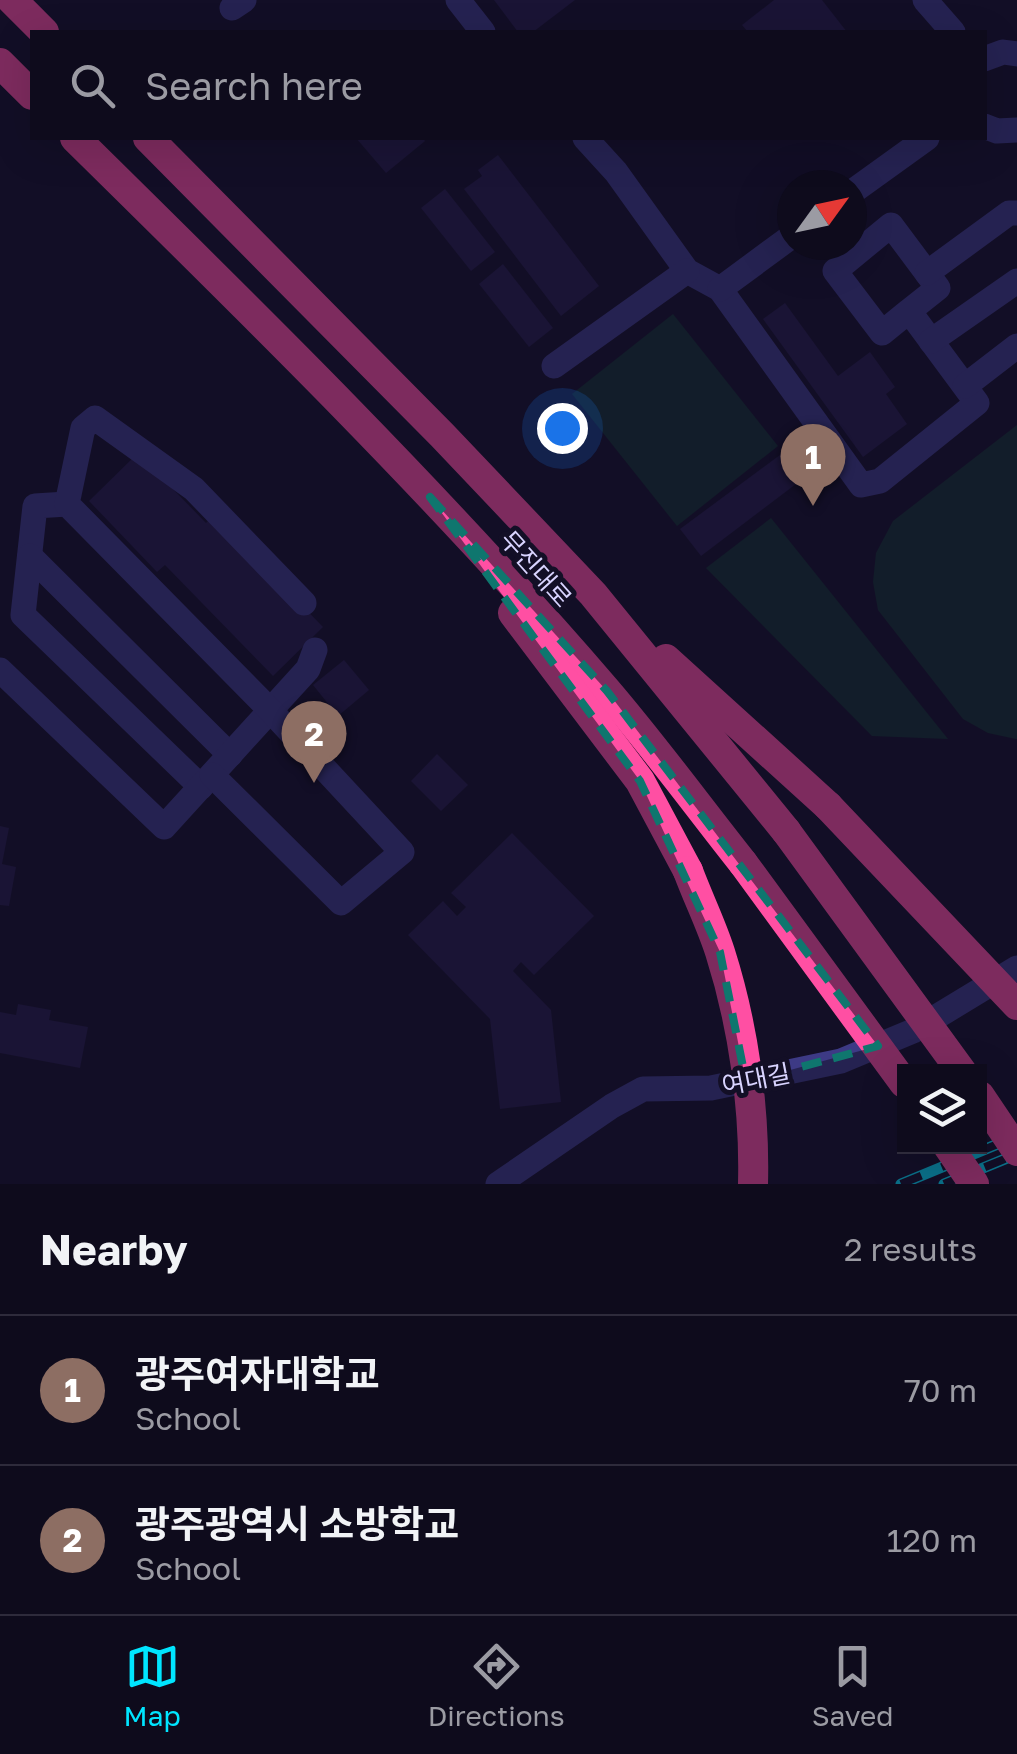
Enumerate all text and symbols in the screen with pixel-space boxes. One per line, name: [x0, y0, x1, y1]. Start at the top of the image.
search box: [30, 30, 987, 140]
icon: search: [65, 58, 120, 113]
text: Search here: [145, 63, 363, 108]
north arrow: [777, 170, 867, 260]
your location: [537, 403, 588, 454]
pin: 1: [780, 424, 846, 506]
street label: 무진대로: [494, 524, 579, 613]
pin: 2: [282, 700, 346, 783]
street label: 여대길: [719, 1057, 793, 1100]
map controls: [897, 1064, 987, 1154]
button: layers: [897, 1064, 987, 1154]
text: Nearby: [40, 1224, 188, 1274]
text: 2 results: [844, 1230, 977, 1268]
text: 광주여자대학교: [135, 1351, 380, 1396]
text: 1: [64, 1371, 81, 1409]
text: 70 m: [904, 1371, 977, 1409]
text: School: [135, 1399, 241, 1437]
text: 광주광역시 소방학교: [135, 1501, 459, 1546]
text: 2: [63, 1521, 82, 1559]
text: 120 m: [887, 1521, 977, 1559]
text: School: [135, 1549, 241, 1587]
tab: Map: [124, 1639, 181, 1732]
tab: Directions: [428, 1639, 565, 1732]
tab: Saved: [812, 1639, 893, 1732]

